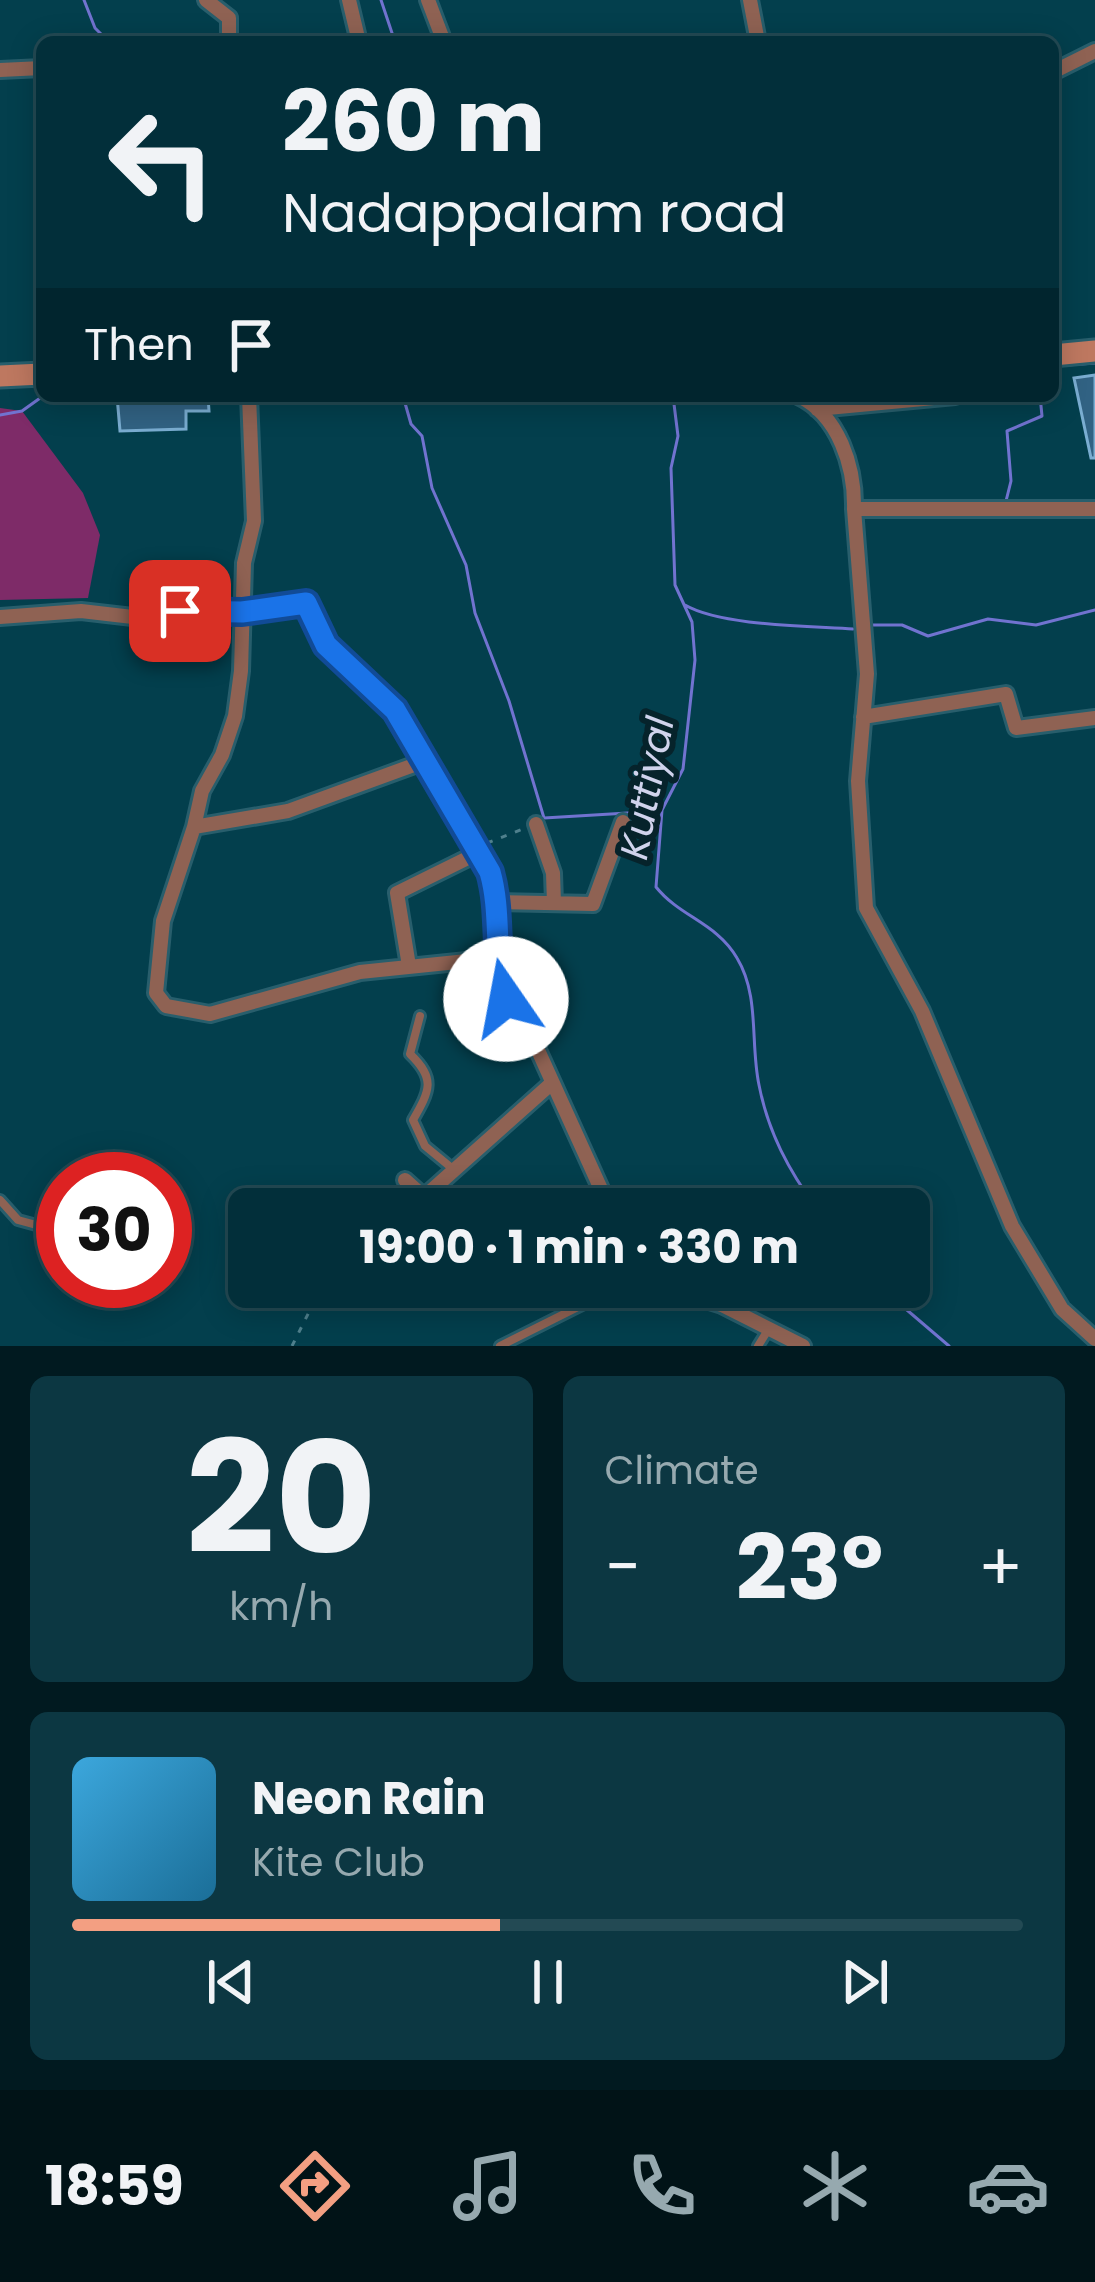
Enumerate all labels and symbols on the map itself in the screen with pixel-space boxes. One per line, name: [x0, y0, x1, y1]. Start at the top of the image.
pin: [129, 560, 231, 662]
water label: Kuttiyal: [606, 712, 688, 864]
position arrow: [443, 936, 569, 1062]
speed limit sign: 30: [36, 1152, 192, 1308]

